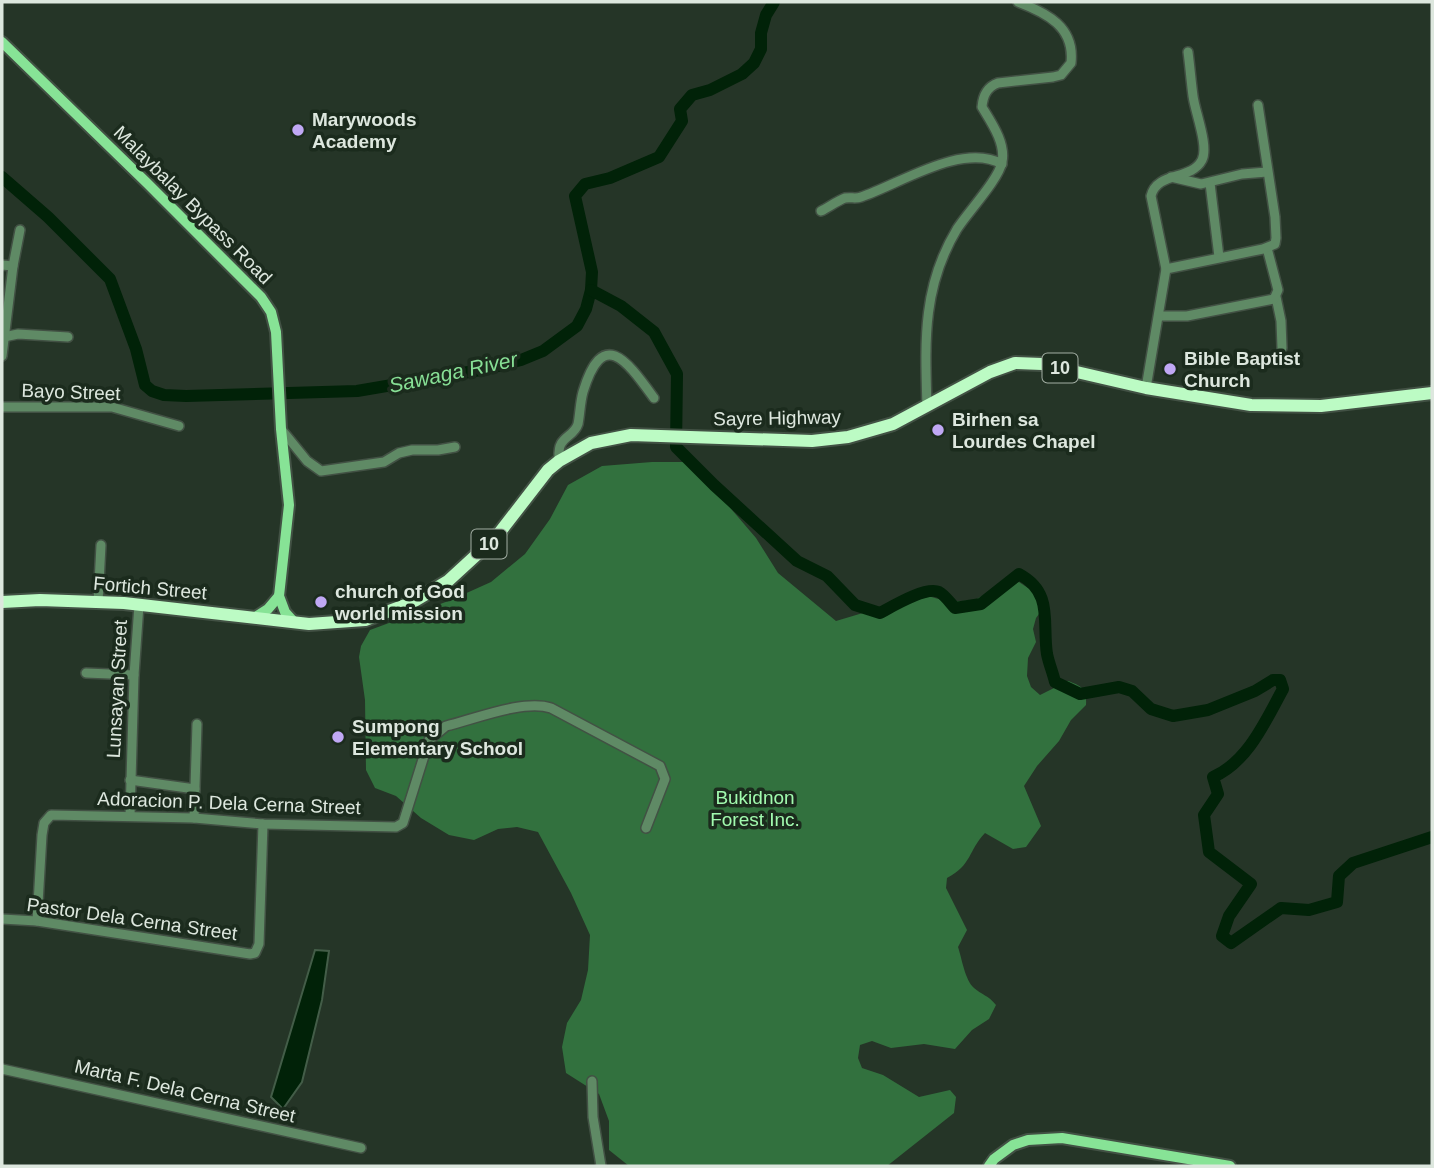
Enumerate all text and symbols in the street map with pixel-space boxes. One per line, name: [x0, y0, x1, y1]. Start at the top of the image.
place label: Marywoods Academy: [312, 109, 417, 152]
street label: Malaybalay Bypass Road: [110, 122, 276, 288]
marker: Marywoods Academy: [290, 122, 306, 138]
water label: Sawaga River: [387, 347, 520, 397]
place label: Bible Baptist Church: [1184, 348, 1301, 391]
road number: 10: [1042, 354, 1078, 382]
marker: Bible Baptist Church: [1162, 361, 1178, 377]
street label: Bayo Street: [21, 380, 122, 404]
street label: Sayre Highway: [713, 406, 842, 430]
place label: Birhen sa Lourdes Chapel: [952, 409, 1096, 452]
marker: Birhen sa Lourdes Chapel: [930, 422, 946, 438]
road number: 10: [472, 530, 506, 558]
street label: Fortich Street: [92, 573, 208, 603]
place label: church of God world mission: [334, 581, 465, 624]
marker: church of God world mission: [313, 594, 329, 610]
street label: Lunsayan Street: [103, 619, 131, 759]
place label: Sumpong Elementary School: [352, 716, 523, 759]
marker: Sumpong Elementary School: [330, 729, 346, 745]
park label: Bukidnon Forest Inc.: [710, 787, 800, 830]
street label: Adoracion P. Dela Cerna Street: [97, 788, 362, 818]
street label: Pastor Dela Cerna Street: [25, 894, 239, 944]
street label: Marta F. Dela Cerna Street: [73, 1055, 298, 1127]

